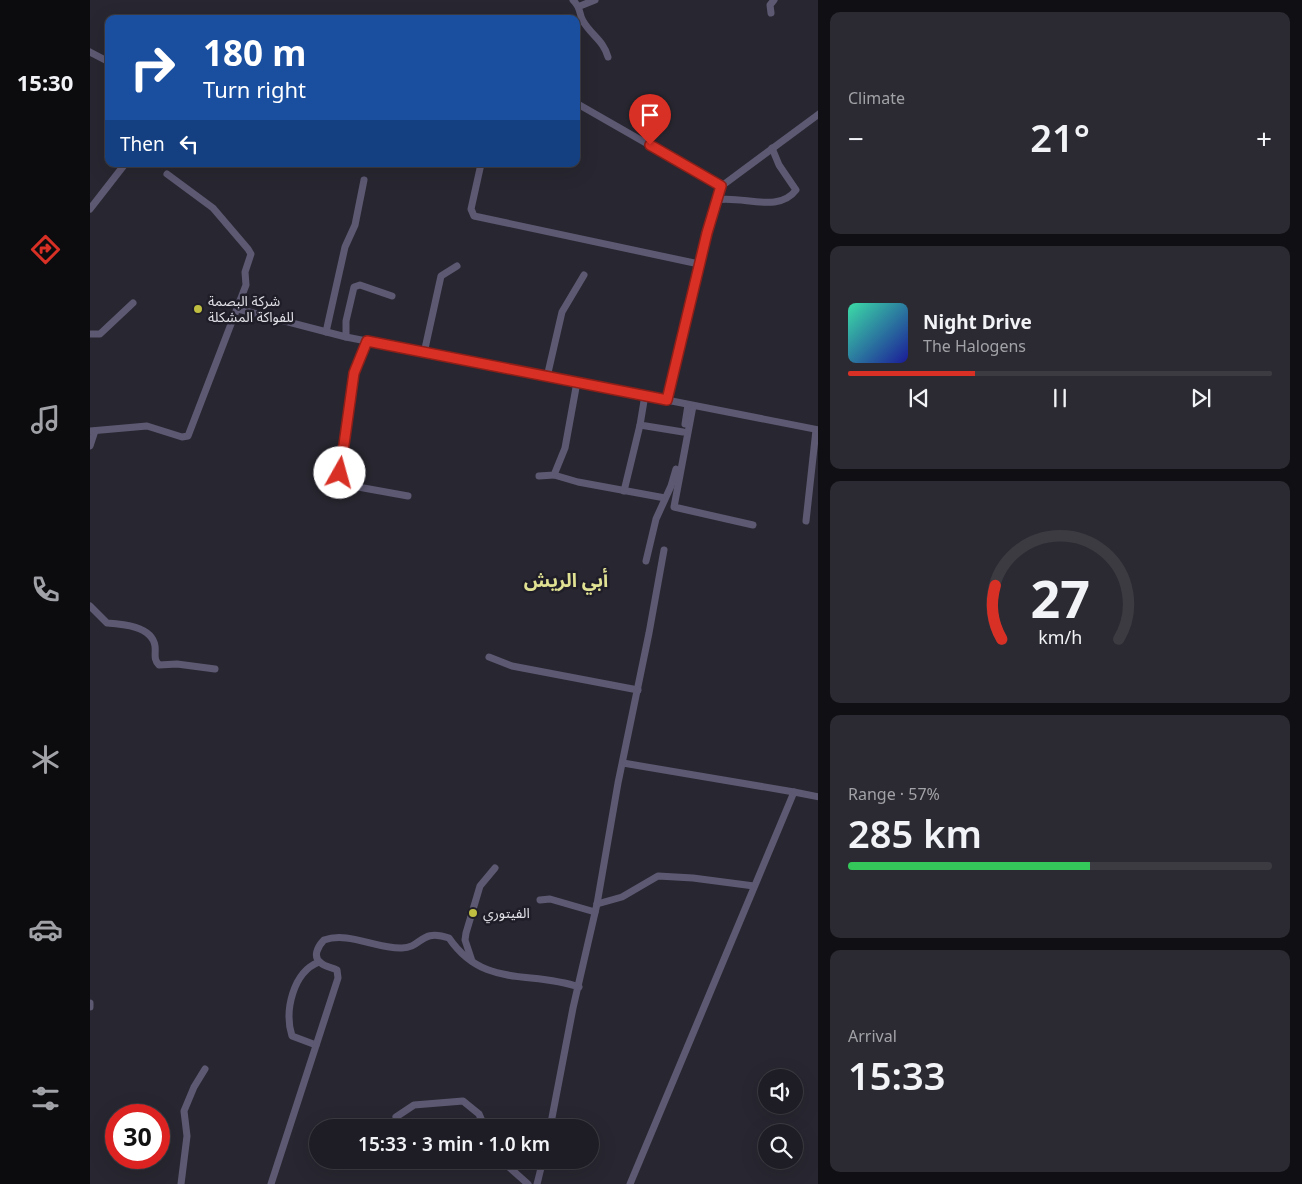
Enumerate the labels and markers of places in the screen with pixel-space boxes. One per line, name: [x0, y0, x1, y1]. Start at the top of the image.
pin: [629, 94, 671, 145]
place label: شركة البصمة للفواكة المشكلة: [208, 291, 294, 326]
marker: شركة البصمة للفواكة المشكلة: [192, 303, 204, 315]
place label: الفيتوري: [483, 903, 530, 924]
marker: الفيتوري: [467, 907, 479, 919]

